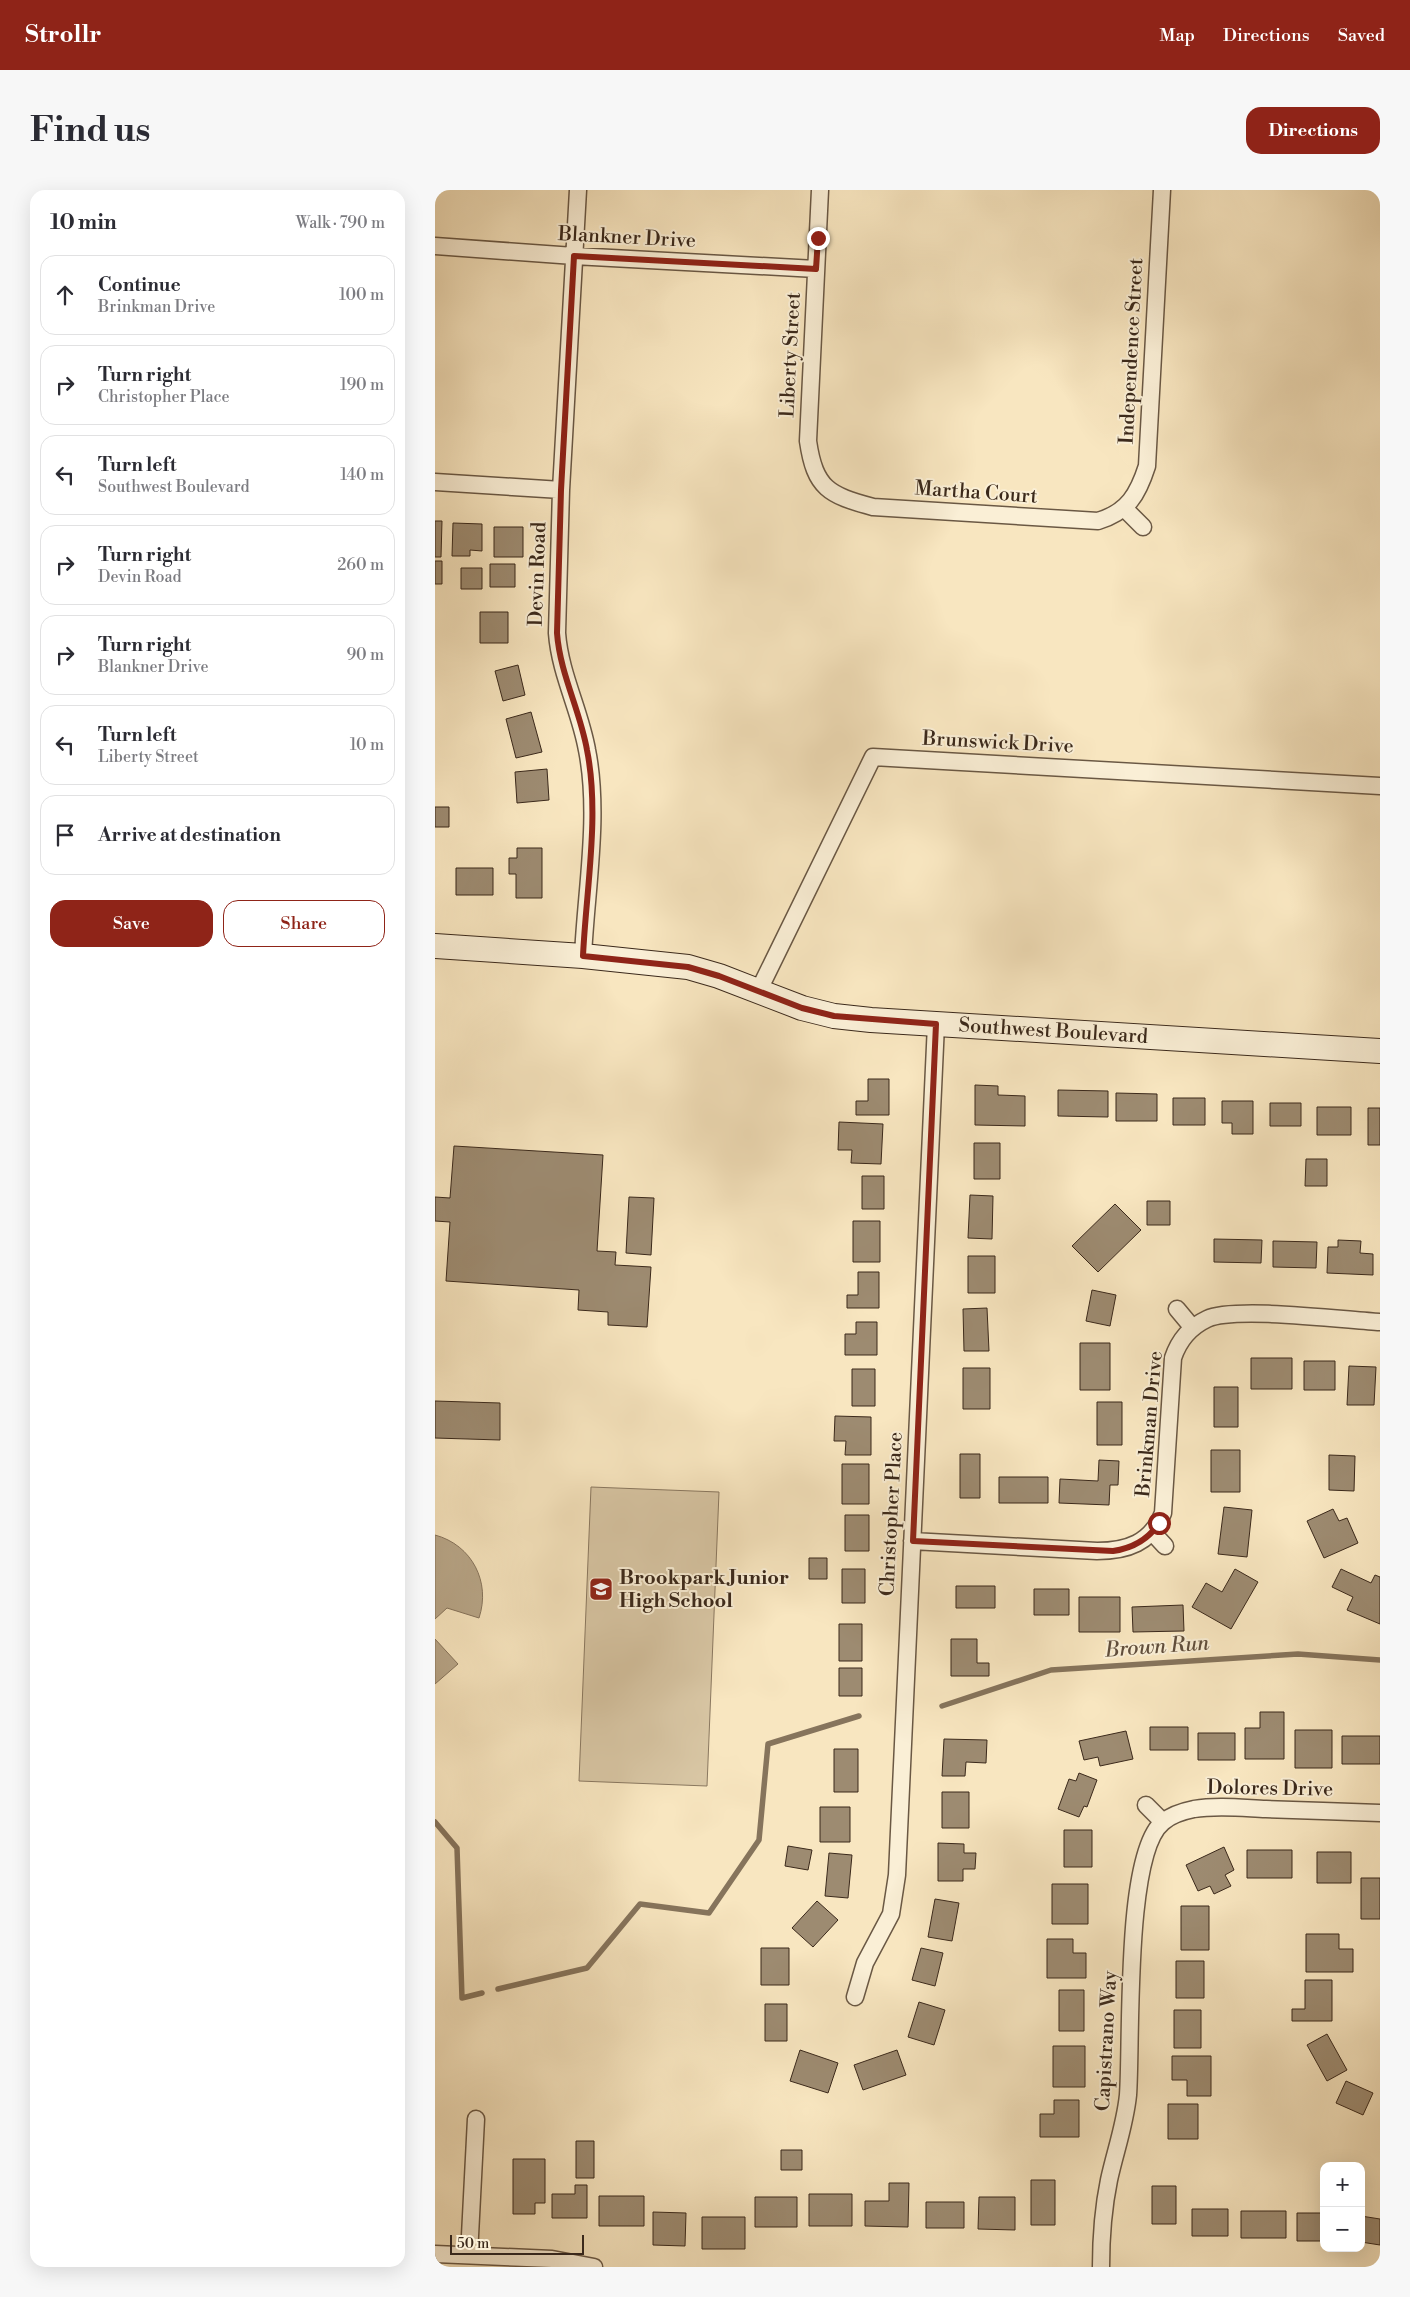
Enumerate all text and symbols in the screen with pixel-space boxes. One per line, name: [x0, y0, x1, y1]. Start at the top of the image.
text: Strollr: [25, 20, 101, 50]
text: Map: [1159, 24, 1195, 47]
text: Directions: [1223, 24, 1310, 47]
text: Saved: [1338, 24, 1385, 47]
button: Directions: [1246, 107, 1380, 154]
text: Find us: [30, 109, 150, 152]
text: 10 min: [50, 210, 117, 236]
text: Walk · 790 m: [296, 213, 385, 233]
street label: Blankner Drive: [556, 222, 697, 254]
route end: [807, 227, 830, 250]
street label: Independence Street: [1115, 257, 1149, 445]
text: Continue: [98, 273, 181, 297]
icon: ahead: [51, 281, 79, 309]
text: 100 m: [339, 285, 384, 305]
street label: Liberty Street: [775, 292, 807, 418]
text: Brinkman Drive: [98, 297, 215, 317]
text: Turn right: [98, 363, 191, 387]
icon: right: [51, 371, 79, 399]
text: 190 m: [340, 375, 384, 395]
text: Christopher Place: [98, 387, 230, 407]
text: Turn left: [98, 453, 177, 477]
icon: left: [51, 461, 79, 489]
text: 140 m: [340, 465, 384, 485]
street label: Martha Court: [914, 476, 1038, 510]
text: Southwest Boulevard: [98, 477, 250, 497]
street label: Devin Road: [524, 521, 552, 627]
text: Turn right: [98, 543, 191, 567]
icon: right: [51, 551, 79, 579]
text: 260 m: [337, 555, 384, 575]
text: Devin Road: [98, 567, 182, 587]
text: Turn right: [98, 633, 191, 657]
icon: right: [51, 641, 79, 669]
text: 90 m: [346, 645, 384, 665]
text: Blankner Drive: [98, 657, 209, 677]
text: Turn left: [98, 723, 177, 747]
street label: Brunswick Drive: [921, 726, 1074, 759]
icon: left: [51, 731, 79, 759]
text: 10 m: [350, 735, 384, 755]
text: Liberty Street: [98, 747, 199, 767]
icon: arrive: [51, 821, 79, 849]
text: Arrive at destination: [98, 823, 281, 847]
button: Save: [50, 900, 213, 947]
button: Share: [223, 900, 385, 947]
street label: Southwest Boulevard: [958, 1013, 1149, 1049]
street label: Brinkman Drive: [1131, 1350, 1169, 1499]
street label: Christopher Place: [875, 1431, 909, 1597]
route start: [1148, 1512, 1171, 1535]
place label: Brookpark Junior High School: [619, 1566, 789, 1614]
school or university icon: Brookpark Junior High School: [588, 1576, 614, 1602]
water label: Brown Run: [1103, 1630, 1210, 1664]
street label: Dolores Drive: [1207, 1775, 1333, 1803]
street label: Capistrano Way: [1091, 1970, 1123, 2112]
map controls: [1320, 2162, 1365, 2252]
button: +: [1320, 2162, 1365, 2207]
button: −: [1320, 2207, 1365, 2252]
scale bar: [450, 2232, 584, 2255]
text: 50 m: [457, 2235, 489, 2253]

